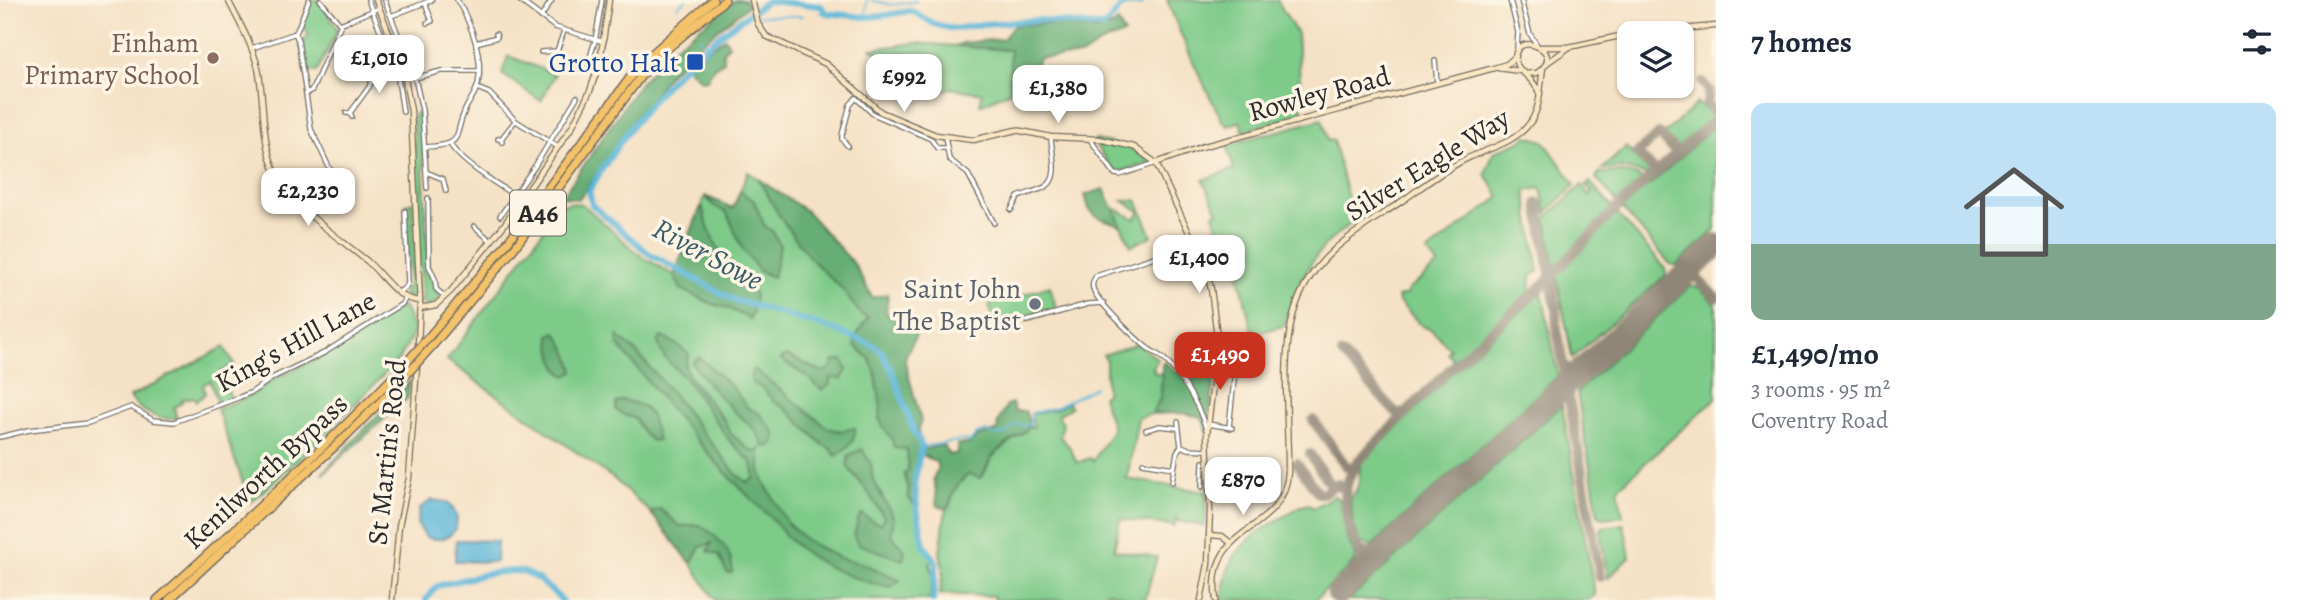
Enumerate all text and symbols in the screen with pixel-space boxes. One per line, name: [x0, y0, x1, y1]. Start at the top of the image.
map controls: [1617, 21, 1694, 98]
button: layers: [1617, 21, 1694, 98]
text: 7 homes: [1751, 22, 1852, 62]
icon: filters: [2238, 23, 2276, 61]
place label: Finham Primary School: [24, 24, 199, 94]
pin: £1,010: [322, 36, 436, 95]
text: £1,010: [350, 42, 408, 73]
place label: Grotto Halt: [549, 44, 679, 82]
marker: Finham Primary School: [205, 50, 221, 66]
marker: Grotto Halt: [685, 52, 705, 72]
pin: £992: [863, 54, 945, 114]
street label: Rowley Road: [1244, 57, 1395, 131]
text: £992: [882, 61, 926, 92]
pin: £1,380: [1001, 66, 1115, 125]
text: £1,380: [1029, 72, 1087, 103]
street label: Silver Eagle Way: [1338, 99, 1517, 231]
icon: home: [1951, 149, 2077, 275]
pin: £2,230: [251, 168, 365, 228]
text: £2,230: [277, 175, 339, 206]
road number: A46: [510, 190, 566, 235]
water label: River Sowe: [646, 208, 770, 300]
pin: £1,400: [1142, 236, 1256, 295]
text: £1,400: [1169, 242, 1229, 273]
place label: Saint John The Baptist: [893, 270, 1021, 340]
street label: King's Hill Lane: [208, 282, 383, 402]
marker: Saint John The Baptist: [1027, 296, 1043, 312]
pin: £1,490: [1163, 332, 1277, 392]
text: £1,490/mo: [1751, 334, 1879, 374]
text: £1,490: [1190, 339, 1250, 370]
street label: St Martin's Road: [358, 356, 416, 547]
text: 3 rooms · 95 m²: [1751, 374, 1890, 405]
street label: Kenilworth Bypass: [175, 385, 356, 558]
text: Coventry Road: [1751, 405, 1888, 436]
pin: £870: [1202, 458, 1284, 517]
text: £870: [1221, 464, 1265, 495]

